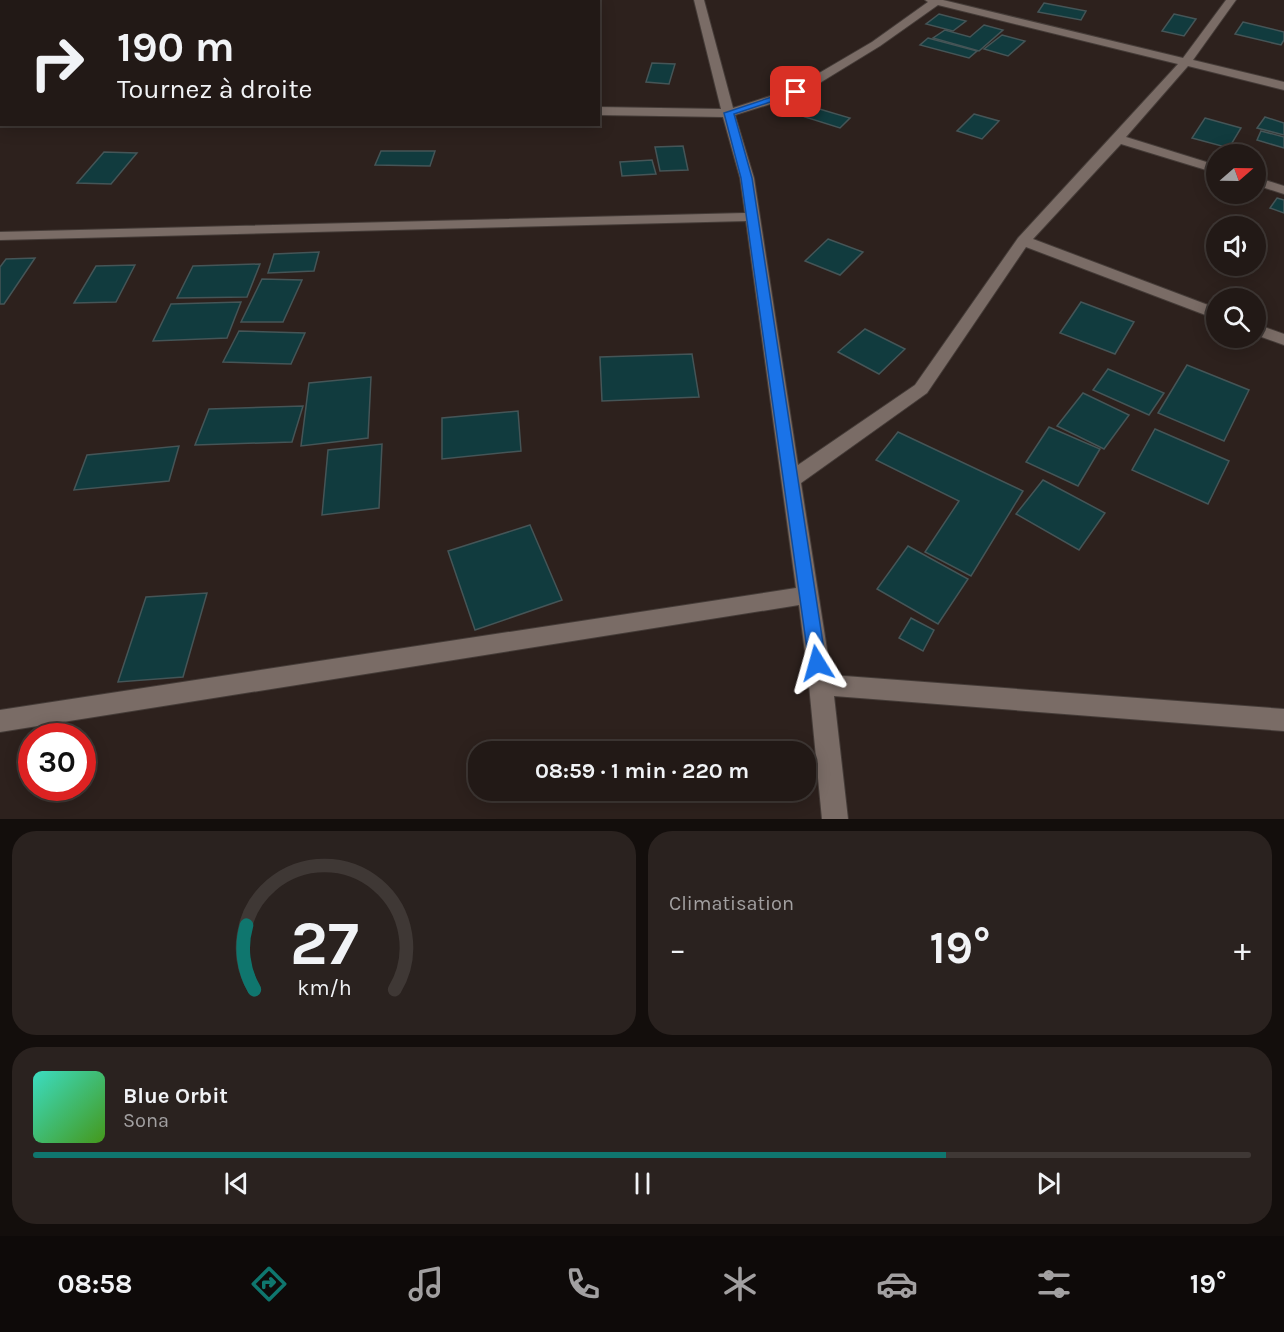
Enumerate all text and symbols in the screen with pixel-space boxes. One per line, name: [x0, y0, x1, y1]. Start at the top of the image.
text: 190 m: [117, 22, 235, 72]
icon: right: [18, 24, 96, 102]
pin: [770, 66, 821, 117]
text: Tournez à droite: [117, 73, 312, 105]
icon: arrive: [779, 75, 812, 108]
north arrow: [1206, 144, 1266, 204]
map controls: [1206, 144, 1266, 348]
button: sound: [1206, 216, 1266, 276]
button: search: [1206, 288, 1266, 348]
position arrow: [785, 631, 849, 695]
speed limit sign: 30: [18, 723, 96, 801]
text: 08:59 · 1 min · 220 m: [535, 758, 749, 784]
text: Climatisation: [669, 892, 794, 915]
text: 27: [290, 907, 358, 980]
text: 19°: [930, 922, 990, 974]
text: −: [669, 930, 686, 968]
text: +: [1234, 930, 1251, 968]
text: km/h: [297, 975, 351, 1000]
text: Blue Orbit: [123, 1083, 228, 1109]
text: Sona: [123, 1109, 169, 1132]
icon: previous: [220, 1167, 253, 1200]
icon: pause: [626, 1167, 659, 1200]
icon: next: [1032, 1167, 1065, 1200]
icon: directions: [248, 1263, 290, 1305]
icon: music: [405, 1263, 447, 1305]
icon: phone: [562, 1263, 604, 1305]
icon: climate: [719, 1263, 761, 1305]
icon: car: [876, 1263, 918, 1305]
icon: filters: [1033, 1263, 1075, 1305]
text: 08:58: [58, 1268, 133, 1300]
text: 19°: [1190, 1268, 1226, 1300]

